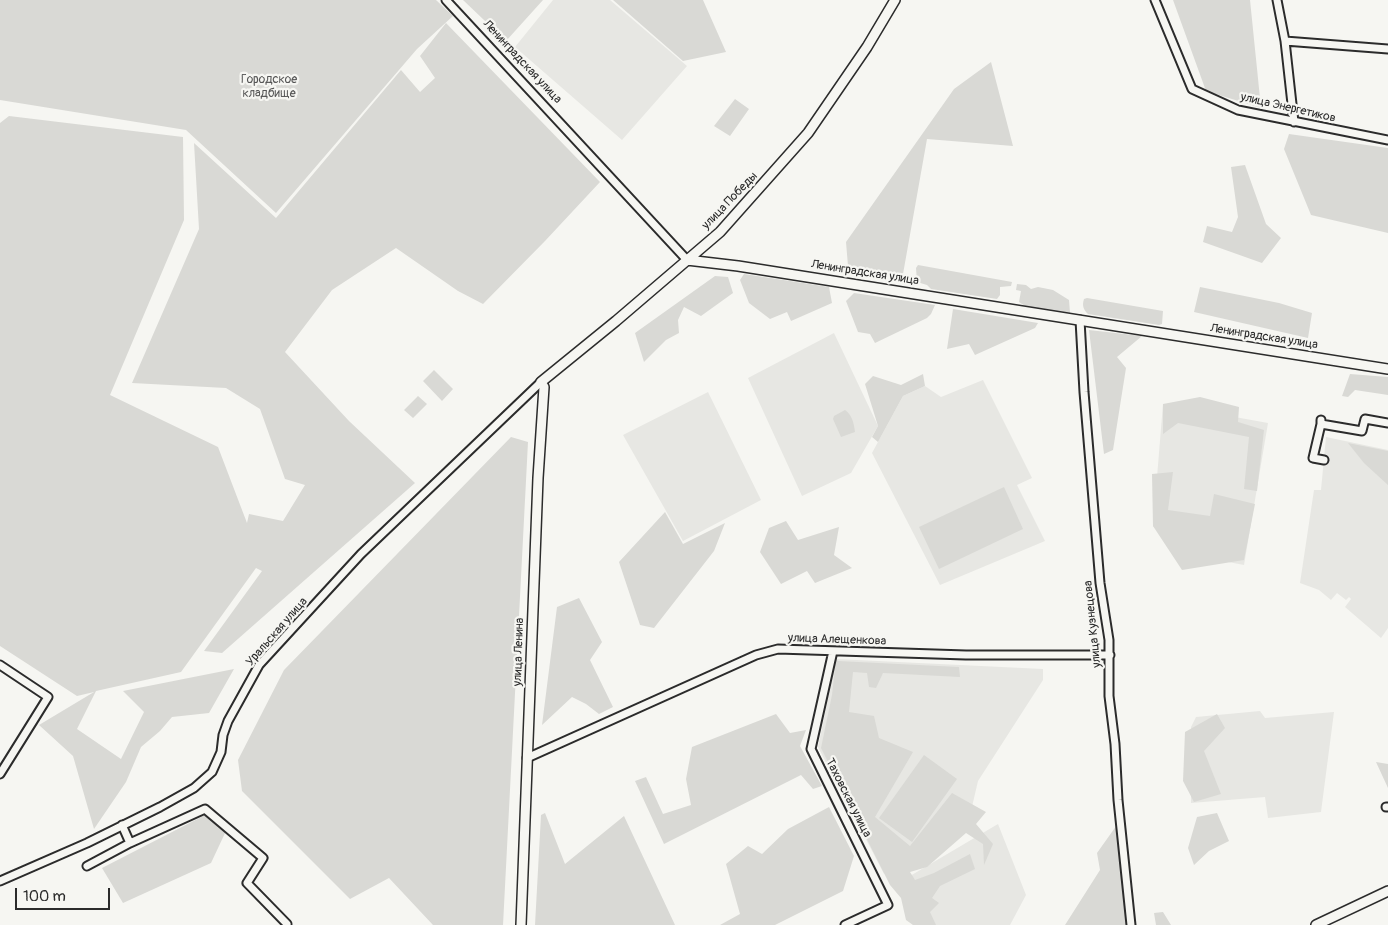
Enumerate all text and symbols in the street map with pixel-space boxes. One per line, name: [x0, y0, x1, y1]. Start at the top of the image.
street label: Ленинградская улица: [480, 17, 564, 107]
park label: Городское кладбище: [241, 73, 297, 101]
street label: улица Энергетиков: [1239, 90, 1337, 126]
street label: улица Победы: [699, 169, 761, 233]
street label: Ленинградская улица: [810, 257, 920, 289]
street label: Ленинградская улица: [1209, 321, 1319, 353]
street label: улица Кузнецова: [1081, 580, 1105, 668]
street label: Уральская улица: [243, 595, 311, 669]
street label: улица Ленина: [511, 618, 527, 686]
street label: улица Алещенкова: [788, 631, 886, 649]
street label: Таховская улица: [822, 756, 874, 840]
scale bar: [18, 878, 112, 910]
text: 100 m: [23, 887, 66, 906]

